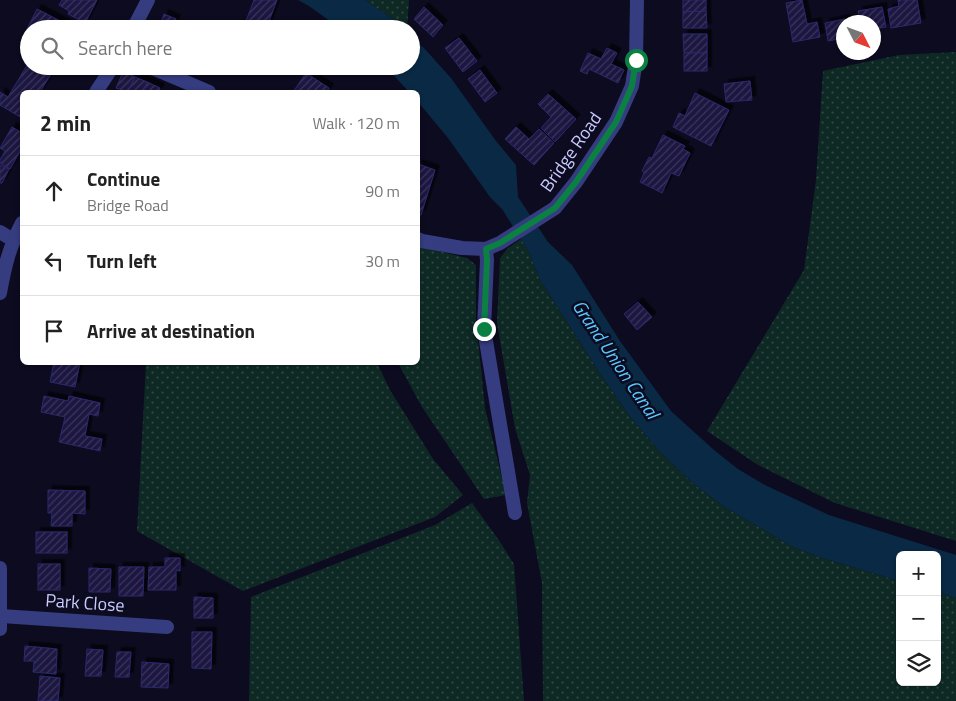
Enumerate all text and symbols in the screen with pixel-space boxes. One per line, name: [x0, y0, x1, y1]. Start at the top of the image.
north arrow: [836, 15, 881, 60]
search box: [20, 20, 420, 75]
text: Search here: [78, 33, 172, 62]
icon: search: [38, 34, 66, 62]
route start: [625, 49, 648, 72]
street label: Bridge Road: [533, 106, 608, 197]
text: 2 min: [40, 107, 91, 139]
text: Walk · 120 m: [312, 111, 400, 135]
text: Continue: [87, 164, 160, 193]
icon: ahead: [40, 177, 68, 205]
text: 90 m: [365, 179, 400, 203]
text: Bridge Road: [87, 193, 169, 217]
text: Turn left: [87, 246, 157, 275]
icon: left: [40, 247, 68, 275]
text: 30 m: [365, 249, 400, 273]
water label: Grand Union Canal: [566, 293, 668, 426]
text: Arrive at destination: [87, 316, 255, 345]
icon: arrive: [40, 317, 68, 345]
route end: [473, 318, 496, 341]
map controls: [896, 551, 941, 686]
button: +: [896, 551, 941, 596]
street label: Park Close: [45, 586, 126, 619]
button: −: [896, 596, 941, 641]
button: layers: [896, 641, 941, 686]

